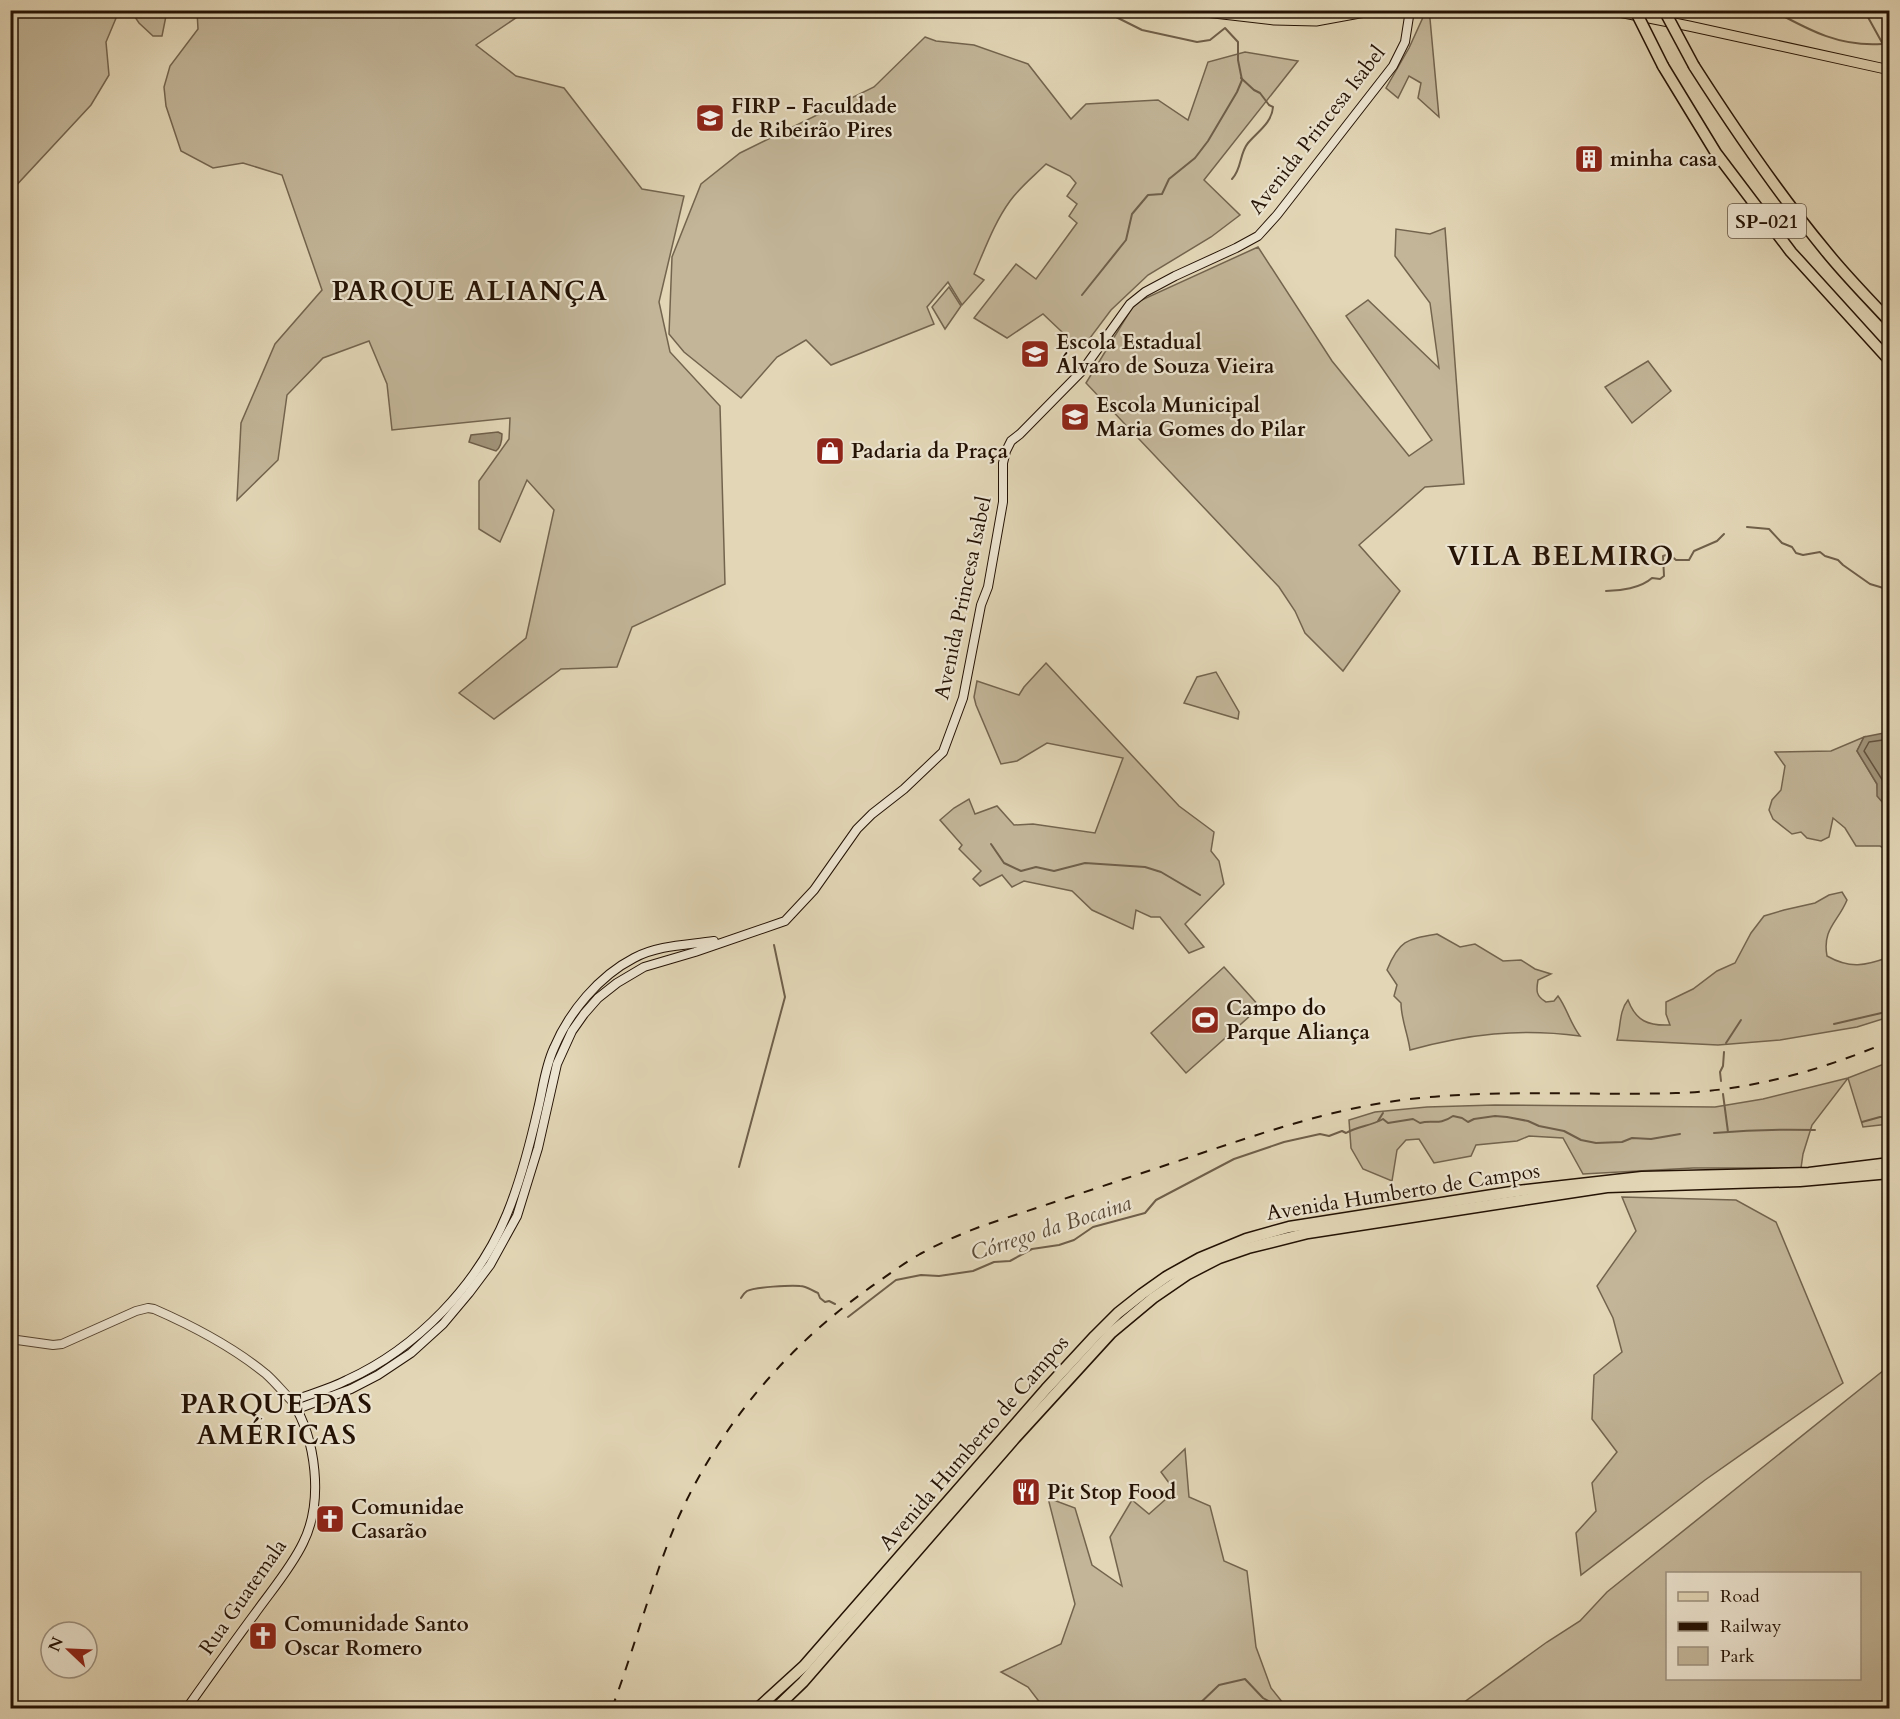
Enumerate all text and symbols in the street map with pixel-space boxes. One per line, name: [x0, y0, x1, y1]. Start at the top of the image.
street label: Avenida Princesa Isabel: [1242, 40, 1392, 220]
place label: FIRP - Faculdade de Ribeirão Pires: [731, 92, 897, 145]
school or university icon: FIRP - Faculdade de Ribeirão Pires: [694, 102, 726, 134]
building icon: minha casa: [1573, 143, 1605, 175]
place label: minha casa: [1610, 145, 1718, 174]
road number: SP-021: [1728, 204, 1806, 238]
district label: PARQUE ALIANÇA: [332, 273, 608, 310]
place label: Escola Estadual Álvaro de Souza Vieira: [1056, 328, 1275, 381]
school or university icon: Escola Estadual Álvaro de Souza Vieira: [1019, 338, 1051, 370]
place label: Escola Municipal Maria Gomes do Pilar: [1096, 391, 1306, 444]
school or university icon: Escola Municipal Maria Gomes do Pilar: [1059, 401, 1091, 433]
shop icon: Padaria da Praça: [814, 435, 846, 467]
place label: Padaria da Praça: [851, 437, 1009, 466]
street label: Avenida Princesa Isabel: [927, 494, 999, 702]
district label: VILA BELMIRO: [1447, 538, 1675, 575]
place label: Campo do Parque Aliança: [1226, 994, 1371, 1047]
sports icon: Campo do Parque Aliança: [1189, 1004, 1221, 1036]
street label: Avenida Humberto de Campos: [1264, 1156, 1542, 1228]
water label: Córrego da Bocaina: [967, 1188, 1135, 1268]
street label: Avenida Humberto de Campos: [872, 1329, 1076, 1557]
district label: PARQUE DAS AMÉRICAS: [181, 1386, 373, 1454]
restaurant icon: Pit Stop Food: [1010, 1476, 1042, 1508]
place label: Pit Stop Food: [1047, 1478, 1176, 1507]
place label: Comunidae Casarão: [351, 1493, 464, 1546]
church icon: Comunidae Casarão: [314, 1503, 346, 1535]
street label: Rua Guatemala: [192, 1533, 294, 1661]
legend: [1666, 1572, 1861, 1680]
text: Road: [1720, 1584, 1760, 1609]
place label: Comunidade Santo Oscar Romero: [284, 1610, 469, 1663]
text: Railway: [1720, 1614, 1782, 1639]
north arrow: [39, 1620, 99, 1680]
church icon: Comunidade Santo Oscar Romero: [247, 1620, 279, 1652]
text: N: [43, 1634, 69, 1655]
text: Park: [1720, 1644, 1755, 1669]

